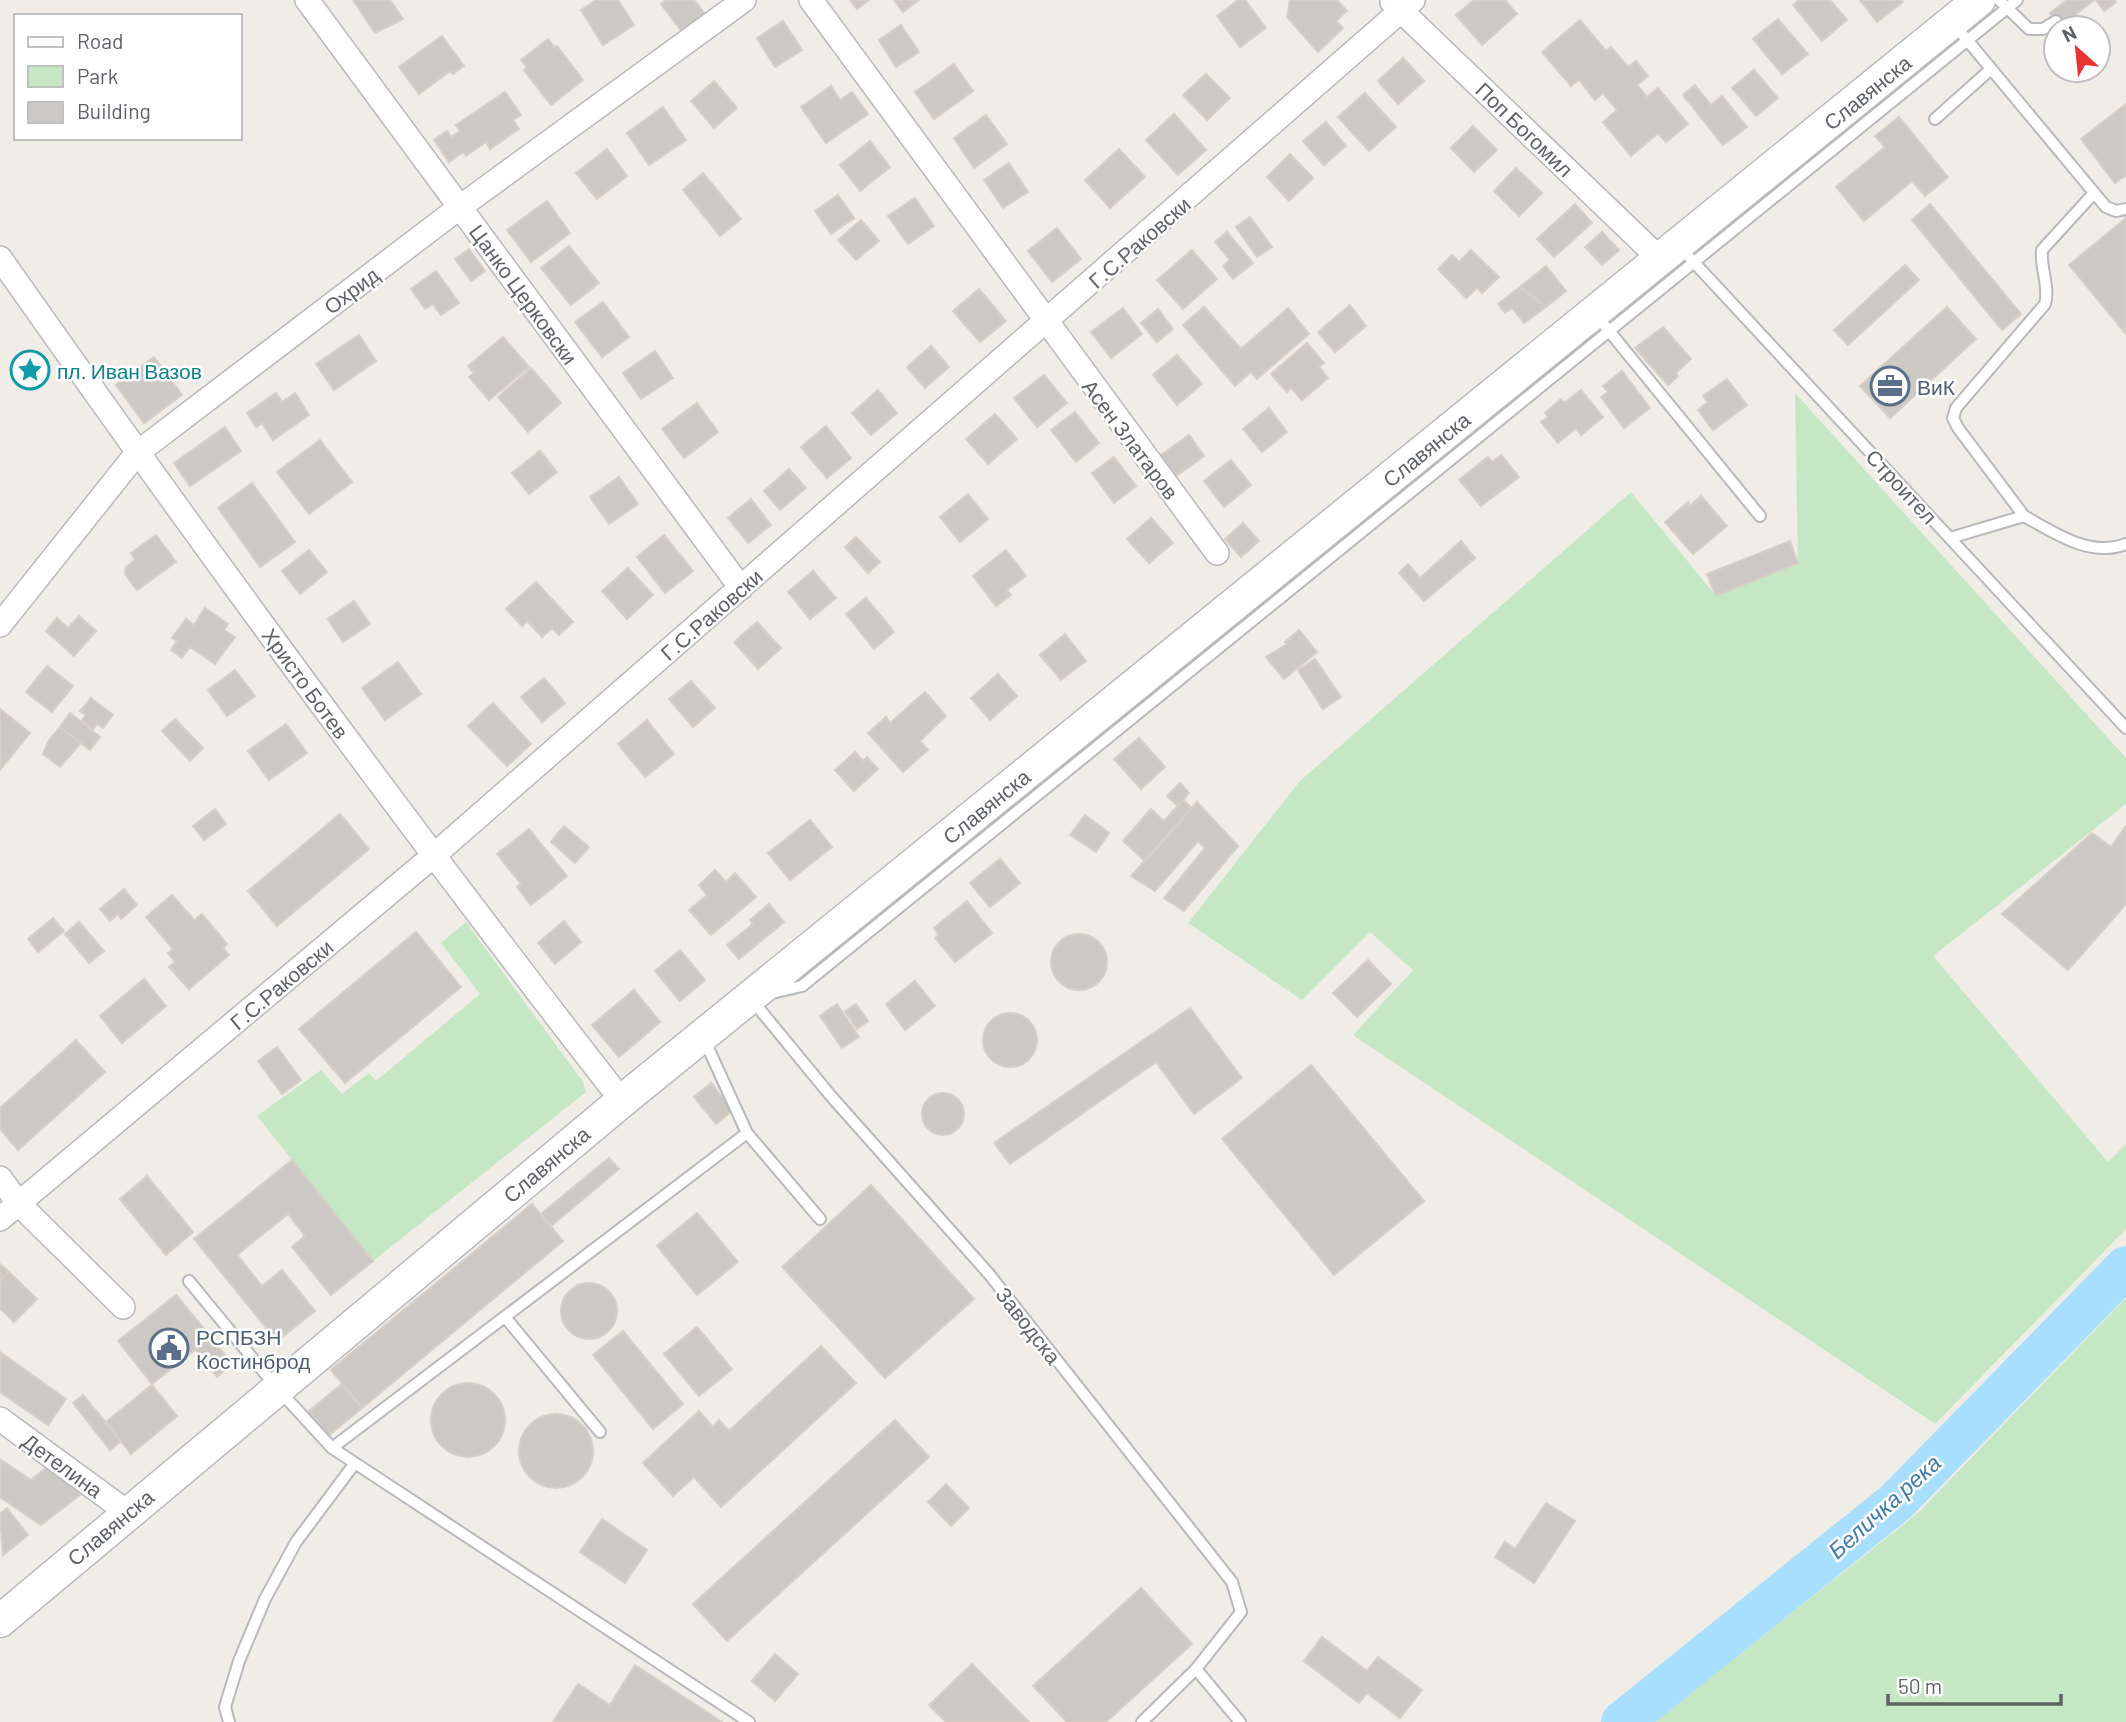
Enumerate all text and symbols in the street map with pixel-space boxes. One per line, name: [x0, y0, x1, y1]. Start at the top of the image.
legend: [14, 14, 242, 140]
north arrow: [2042, 14, 2112, 84]
text: N: [2058, 20, 2080, 47]
text: Road: [77, 28, 123, 53]
street label: Славянска: [1818, 49, 1916, 135]
text: Park: [77, 63, 118, 88]
street label: Поп Богомил: [1471, 77, 1579, 181]
text: Building: [77, 98, 151, 123]
street label: Г.С.Раковски: [1083, 191, 1195, 293]
street label: Цанко Церковски: [465, 219, 583, 369]
street label: Охрид: [319, 261, 383, 319]
place icon: пл. Иван Вазов: [9, 349, 51, 391]
place label: пл. Иван Вазов: [57, 358, 202, 383]
office icon: ВиК: [1869, 365, 1911, 407]
street label: Асен Златаров: [1078, 374, 1184, 504]
place label: ВиК: [1917, 374, 1956, 399]
street label: Славянска: [1377, 406, 1475, 492]
street label: Строител: [1861, 444, 1943, 528]
street label: Г.С.Раковски: [655, 563, 767, 665]
street label: Христо Ботев: [258, 623, 354, 743]
street label: Славянска: [937, 763, 1035, 849]
street label: Г.С.Раковски: [224, 934, 338, 1034]
street label: Славянска: [498, 1121, 594, 1207]
street label: Заводска: [991, 1282, 1067, 1369]
place label: РСПБЗН Костинброд: [196, 1324, 311, 1373]
public building icon: РСПБЗН Костинброд: [148, 1327, 190, 1369]
street label: Детелина: [18, 1428, 108, 1503]
water label: Беличка река: [1822, 1448, 1946, 1564]
street label: Славянска: [62, 1484, 158, 1570]
scale bar: [1888, 1662, 2061, 1706]
text: 50 m: [1898, 1673, 1942, 1698]

